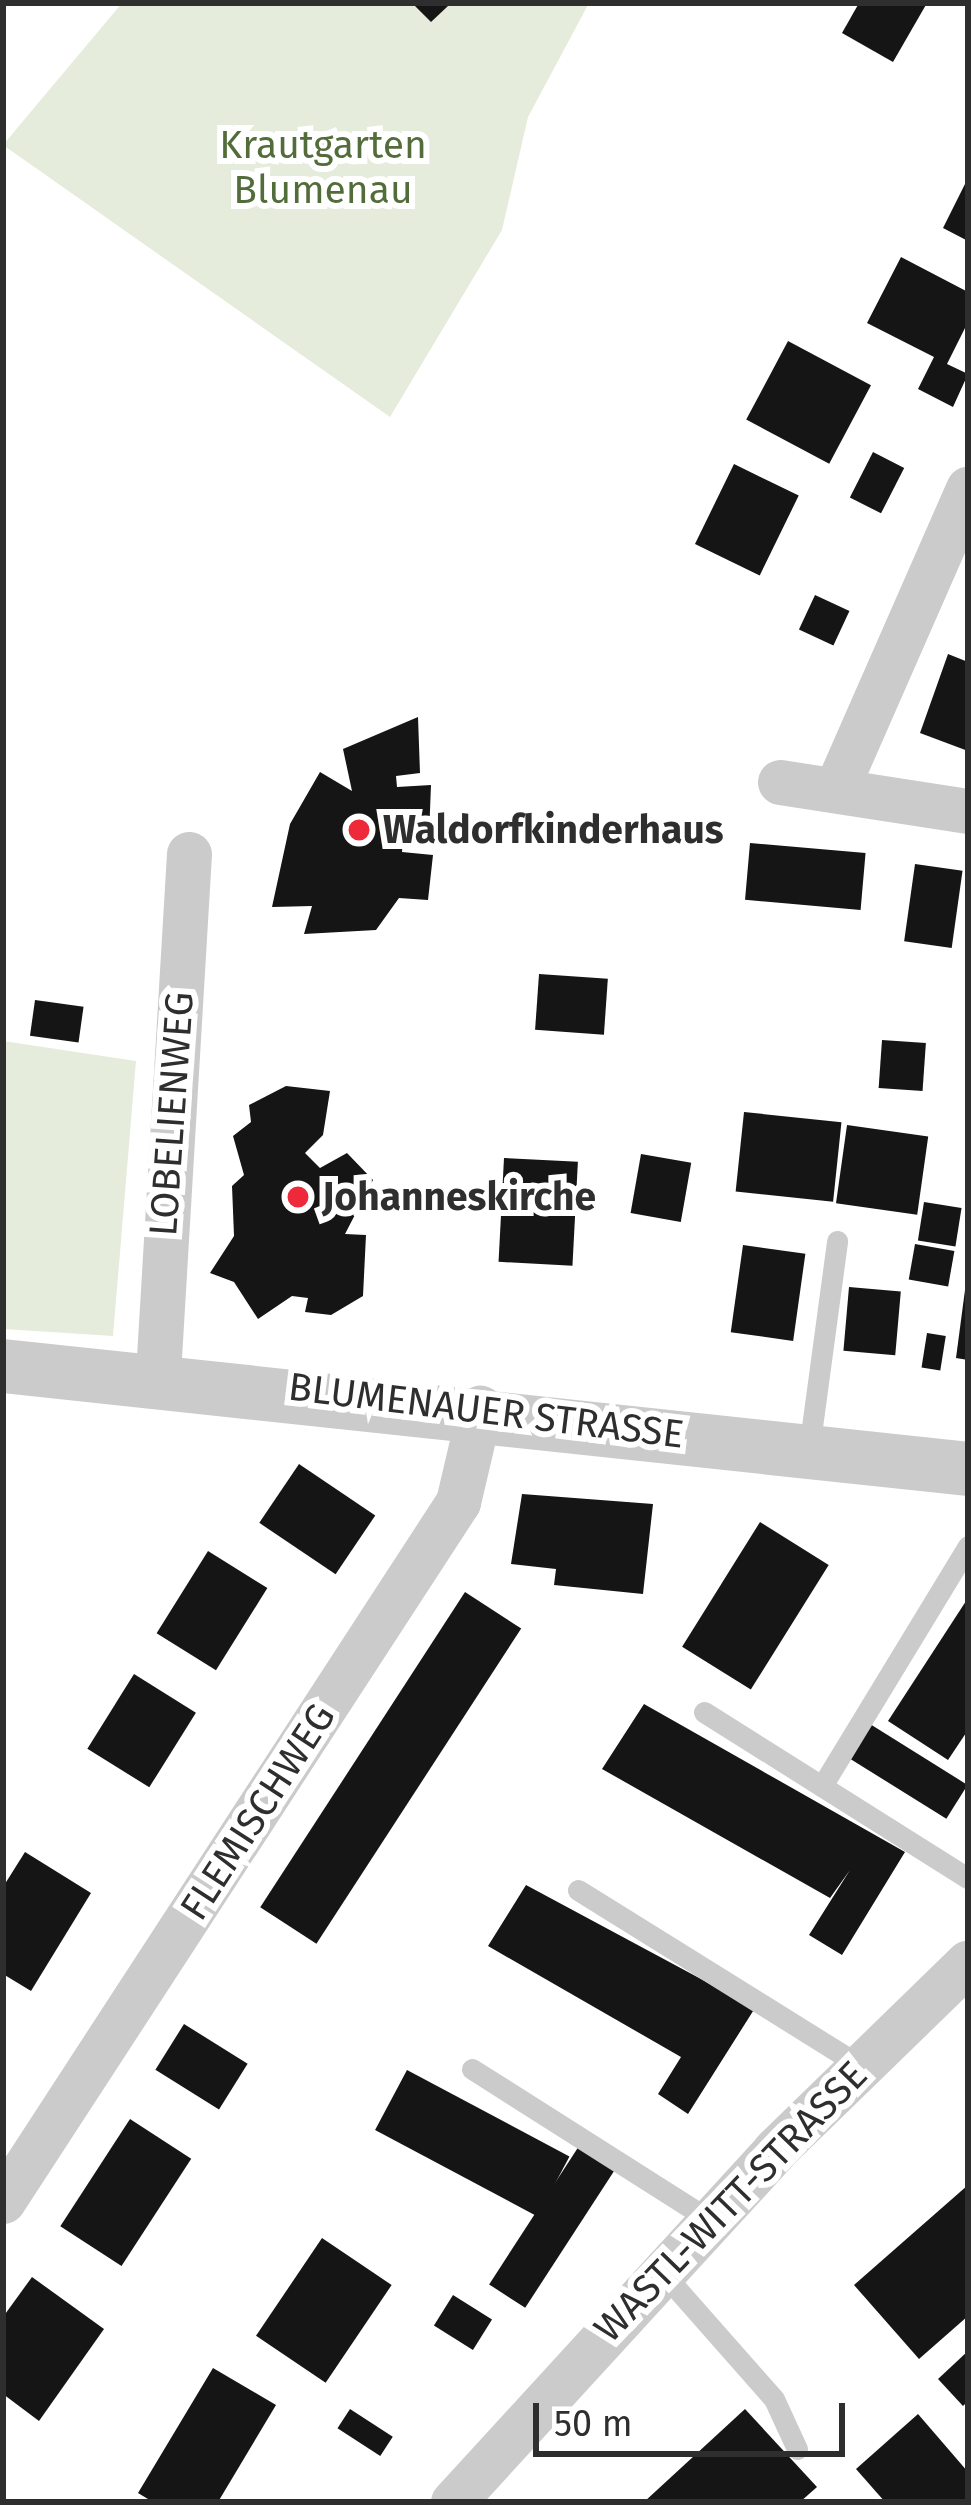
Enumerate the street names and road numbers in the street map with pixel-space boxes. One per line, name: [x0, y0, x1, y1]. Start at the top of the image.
street label: LOBELIENWEG: [140, 990, 204, 1238]
street label: BLUMENAUER STRASSE: [286, 1364, 686, 1458]
street label: FLEMISCHWEG: [171, 1695, 345, 1929]
street label: WASTL-WITT-STRASSE: [585, 2052, 877, 2352]

